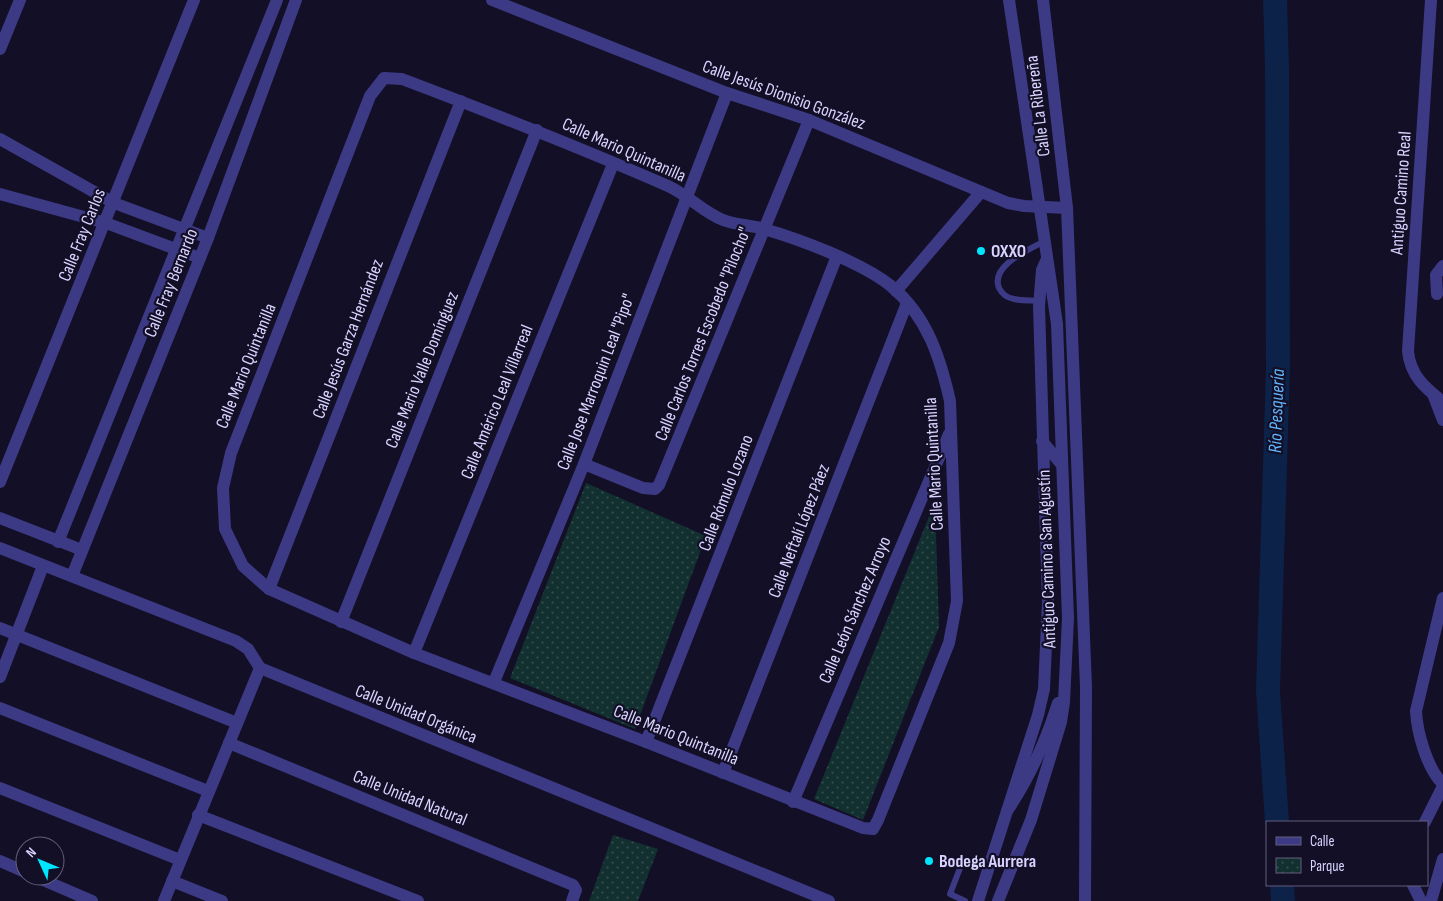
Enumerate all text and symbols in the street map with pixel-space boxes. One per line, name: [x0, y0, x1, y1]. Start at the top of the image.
street label: Calle La Ribereña: [1021, 54, 1055, 158]
street label: Calle Jesús Dionisio González: [700, 56, 869, 134]
street label: Calle Mario Quintanilla: [559, 113, 689, 187]
street label: Antiguo Camino Real: [1386, 131, 1416, 256]
street label: Calle Fray Carlos: [54, 186, 110, 284]
street label: Calle Carlos Torres Escobedo "Pilocho": [650, 224, 756, 444]
street label: Calle Fray Bernardo: [140, 226, 202, 340]
place label: OXXO: [991, 241, 1026, 262]
marker: OXXO: [975, 245, 987, 257]
street label: Calle Jesús Garza Hernández: [308, 256, 388, 422]
street label: Calle Mario Valle Domínguez: [381, 288, 463, 451]
street label: Calle Jose Marroquin Leal "Pipo": [553, 291, 639, 473]
street label: Calle Mario Quintanilla: [211, 300, 281, 432]
street label: Calle Américo Leal Villarreal: [456, 322, 538, 482]
water label: Río Pesquería: [1264, 368, 1290, 453]
street label: Calle Mario Quintanilla: [920, 397, 948, 531]
street label: Calle Rómulo Lozano: [694, 432, 758, 554]
street label: Calle Neftalí López Páez: [764, 461, 834, 601]
street label: Antiguo Camino a San Agustín: [1033, 469, 1061, 650]
street label: Calle León Sánchez Arroyo: [815, 533, 895, 687]
street label: Calle Unidad Orgánica: [352, 680, 480, 748]
street label: Calle Mario Quintanilla: [610, 700, 742, 770]
street label: Calle Unidad Natural: [350, 766, 470, 830]
legend: [1266, 821, 1428, 886]
text: Calle: [1310, 832, 1334, 851]
north arrow: [15, 836, 65, 886]
text: N: [22, 844, 40, 861]
place label: Bodega Aurrera: [939, 851, 1036, 872]
marker: Bodega Aurrera: [923, 855, 935, 867]
text: Parque: [1310, 857, 1345, 876]

